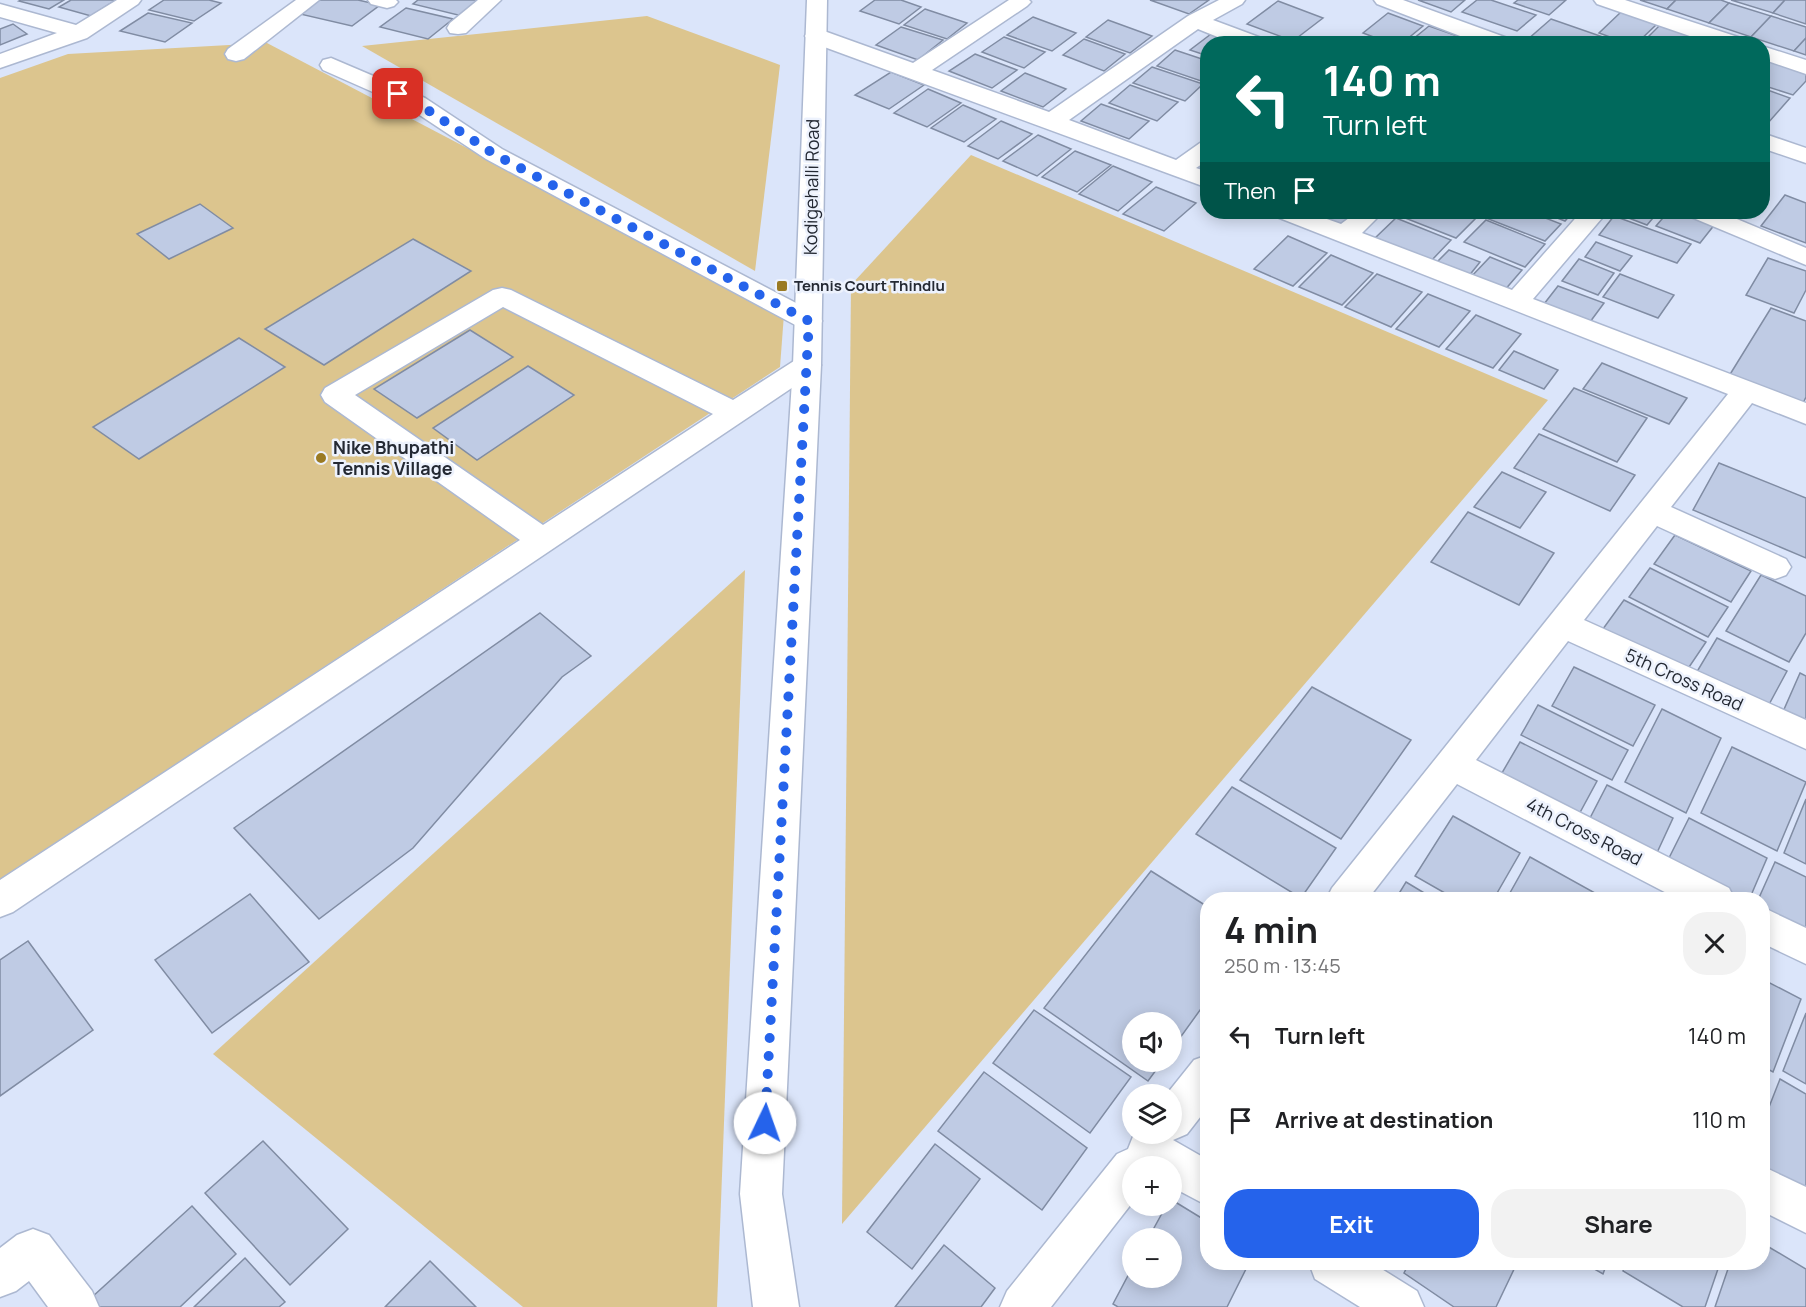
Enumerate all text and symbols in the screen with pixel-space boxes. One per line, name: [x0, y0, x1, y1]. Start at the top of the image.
text: 140 m: [1323, 51, 1441, 109]
icon: left: [1224, 60, 1302, 138]
pin: [372, 68, 423, 119]
icon: arrive: [381, 77, 414, 110]
text: Turn left: [1323, 106, 1427, 143]
street label: Kodigehalli Road: [798, 119, 824, 255]
icon: arrive: [1288, 174, 1321, 207]
text: Then: [1224, 176, 1276, 206]
place label: Tennis Court Thindlu: [794, 275, 945, 296]
marker: Tennis Court Thindlu: [775, 279, 789, 293]
place label: Nike Bhupathi Tennis Village: [333, 435, 454, 480]
marker: Nike Bhupathi Tennis Village: [314, 451, 328, 465]
street label: 5th Cross Road: [1622, 642, 1747, 716]
street label: 4th Cross Road: [1522, 792, 1646, 871]
text: 4 min: [1224, 905, 1318, 954]
button: close: [1683, 912, 1746, 975]
text: 250 m · 13:45: [1224, 952, 1341, 979]
map controls: [1122, 1012, 1182, 1288]
button: sound: [1122, 1012, 1182, 1072]
icon: left: [1224, 1020, 1257, 1053]
text: Turn left: [1275, 1021, 1365, 1051]
text: 140 m: [1688, 1021, 1746, 1051]
button: layers: [1122, 1084, 1182, 1144]
position arrow: [733, 1091, 797, 1155]
icon: arrive: [1224, 1104, 1257, 1137]
text: Arrive at destination: [1275, 1105, 1493, 1135]
text: 110 m: [1692, 1105, 1746, 1135]
button: +: [1122, 1156, 1182, 1216]
button: Exit: [1224, 1189, 1479, 1258]
button: Share: [1491, 1189, 1746, 1258]
button: −: [1122, 1228, 1182, 1288]

